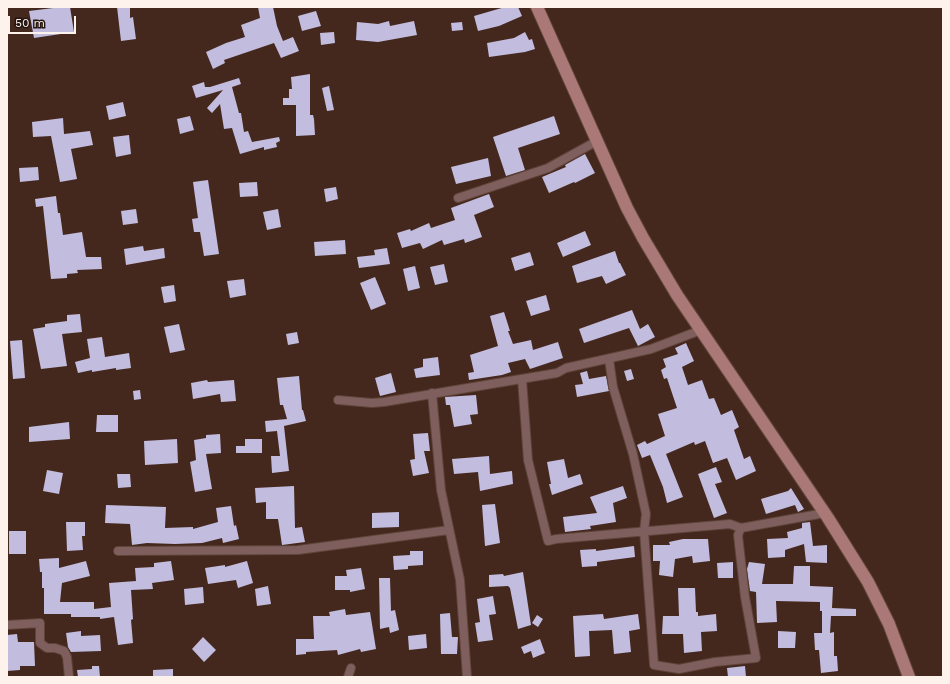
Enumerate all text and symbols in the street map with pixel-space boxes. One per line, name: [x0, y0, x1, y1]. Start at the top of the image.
scale bar: [10, 8, 78, 34]
text: 50 m: [15, 16, 45, 30]

